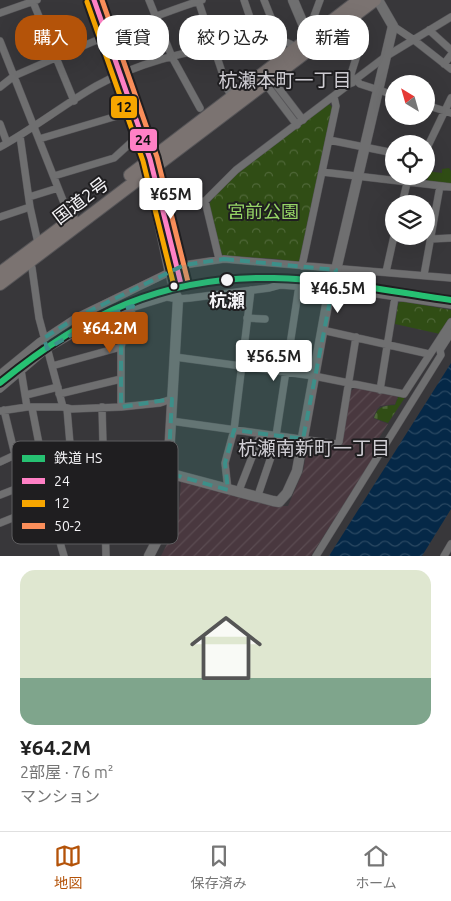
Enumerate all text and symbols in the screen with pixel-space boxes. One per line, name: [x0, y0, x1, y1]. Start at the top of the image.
chip: 購入: [15, 15, 87, 60]
chip: 賃貸: [97, 15, 169, 60]
chip: 絞り込み: [179, 15, 287, 60]
chip: 新着: [297, 15, 369, 60]
district label: 杭瀬本町一丁目: [218, 69, 352, 91]
north arrow: [385, 75, 435, 125]
map controls: [385, 75, 435, 245]
line badge: 12: [110, 95, 138, 119]
text: 12: [116, 99, 132, 115]
line badge: 24: [129, 128, 158, 152]
text: 24: [135, 132, 151, 148]
button: locate: [385, 135, 435, 185]
street label: 国道2号: [49, 173, 112, 227]
pin: ¥65M: [141, 178, 201, 220]
text: ¥65M: [150, 185, 192, 203]
button: layers: [385, 195, 435, 245]
park label: 宮前公園: [227, 201, 299, 221]
marker: 杭瀬: [219, 272, 235, 288]
pin: ¥46.5M: [297, 272, 379, 314]
text: ¥46.5M: [311, 279, 365, 297]
unlabelled marker: [169, 281, 179, 291]
place label: 杭瀬: [209, 290, 245, 310]
pin: ¥64.2M: [69, 312, 151, 354]
text: ¥64.2M: [83, 319, 137, 337]
pin: ¥56.5M: [233, 340, 315, 382]
text: ¥56.5M: [247, 347, 301, 365]
district label: 杭瀬南新町一丁目: [238, 437, 390, 459]
legend: [12, 441, 178, 544]
text: 鉄道 HS: [54, 450, 102, 466]
text: 24: [54, 473, 70, 489]
text: 12: [54, 495, 70, 511]
text: 50-2: [54, 518, 82, 534]
icon: home: [181, 603, 271, 693]
text: ¥64.2M: [20, 735, 91, 759]
text: 2部屋 · 76 m²: [20, 763, 114, 781]
text: マンション: [20, 787, 100, 805]
tab: 地図: [54, 842, 82, 892]
tab: 保存済み: [191, 842, 247, 892]
tab: ホーム: [355, 842, 397, 892]

